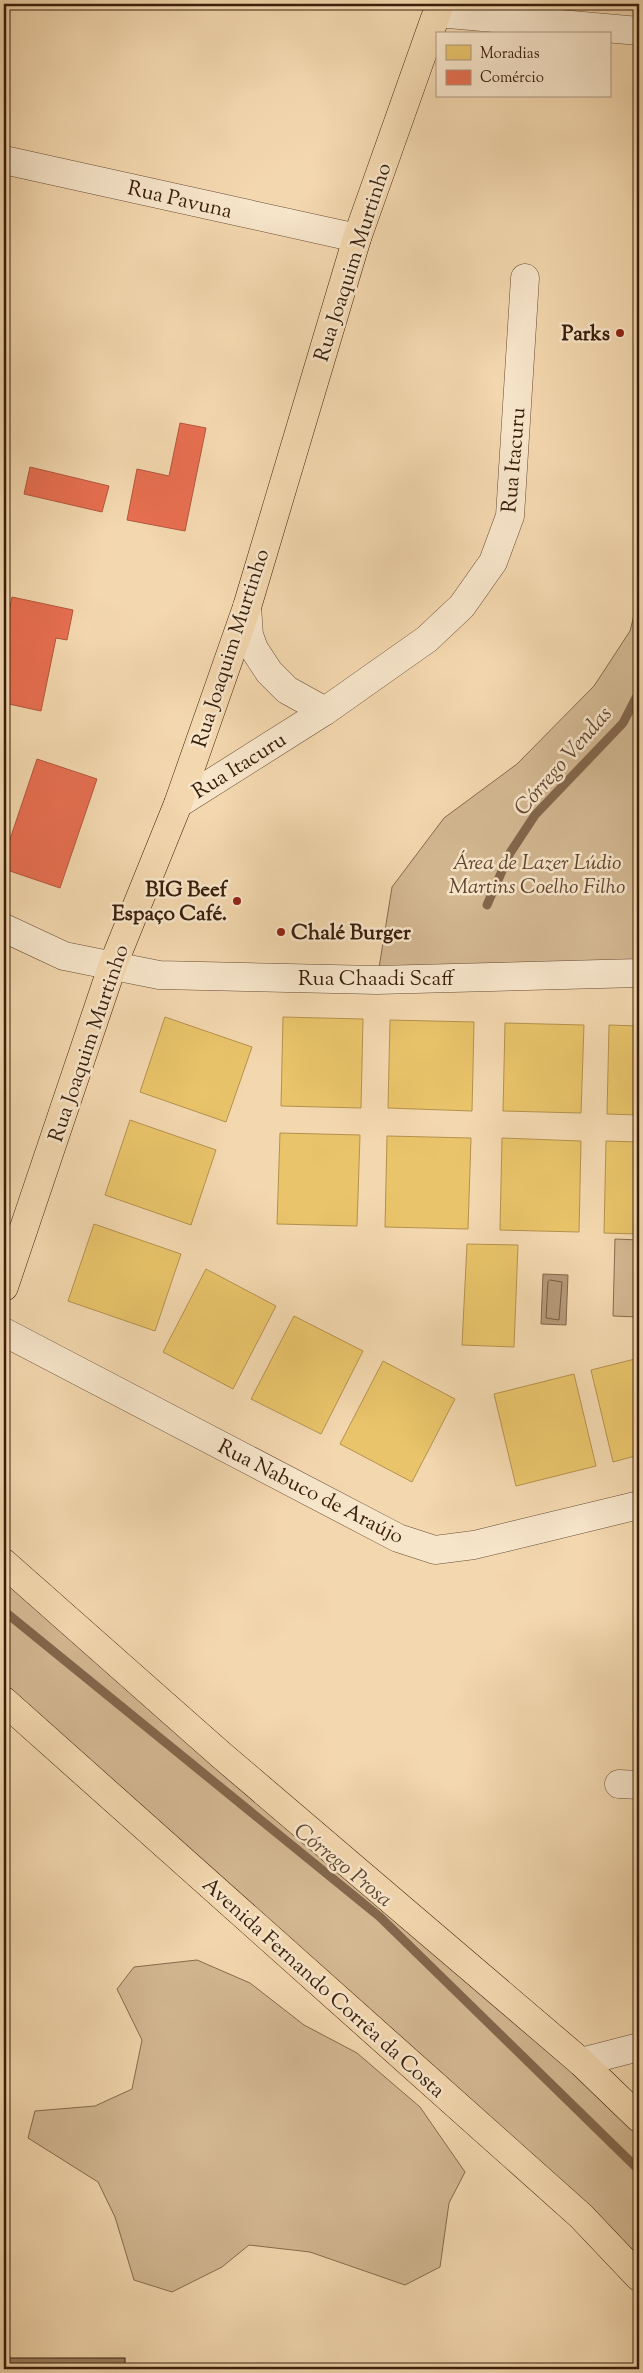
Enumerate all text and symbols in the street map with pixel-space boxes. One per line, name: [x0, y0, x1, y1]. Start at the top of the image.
legend: [436, 32, 610, 98]
text: Moradias: [480, 44, 540, 65]
text: Comércio: [480, 68, 544, 89]
street label: Rua Joaquim Murtinho: [308, 159, 400, 366]
street label: Rua Pavuna: [124, 174, 235, 228]
place label: Parks: [562, 320, 610, 350]
marker: Parks: [614, 327, 626, 339]
street label: Rua Itacuru: [495, 406, 535, 514]
street label: Rua Joaquim Murtinho: [186, 545, 278, 752]
water label: Córrego Vendas: [508, 700, 621, 824]
street label: Rua Itacuru: [187, 726, 293, 807]
park label: Área de Lazer Lúdio Martins Coelho Filho: [449, 849, 625, 903]
place label: BIG Beef Espaço Café.: [112, 876, 229, 930]
marker: BIG Beef Espaço Café.: [231, 895, 243, 907]
place label: Chalé Burger: [291, 919, 411, 949]
marker: Chalé Burger: [275, 926, 287, 938]
street label: Rua Joaquim Murtinho: [42, 941, 138, 1147]
street label: Rua Chaadi Scaff: [298, 965, 455, 995]
street label: Rua Nabuco de Araújo: [212, 1433, 408, 1553]
water label: Córrego Prosa: [286, 1816, 398, 1916]
street label: Avenida Fernando Corrêa da Costa: [195, 1871, 451, 2106]

